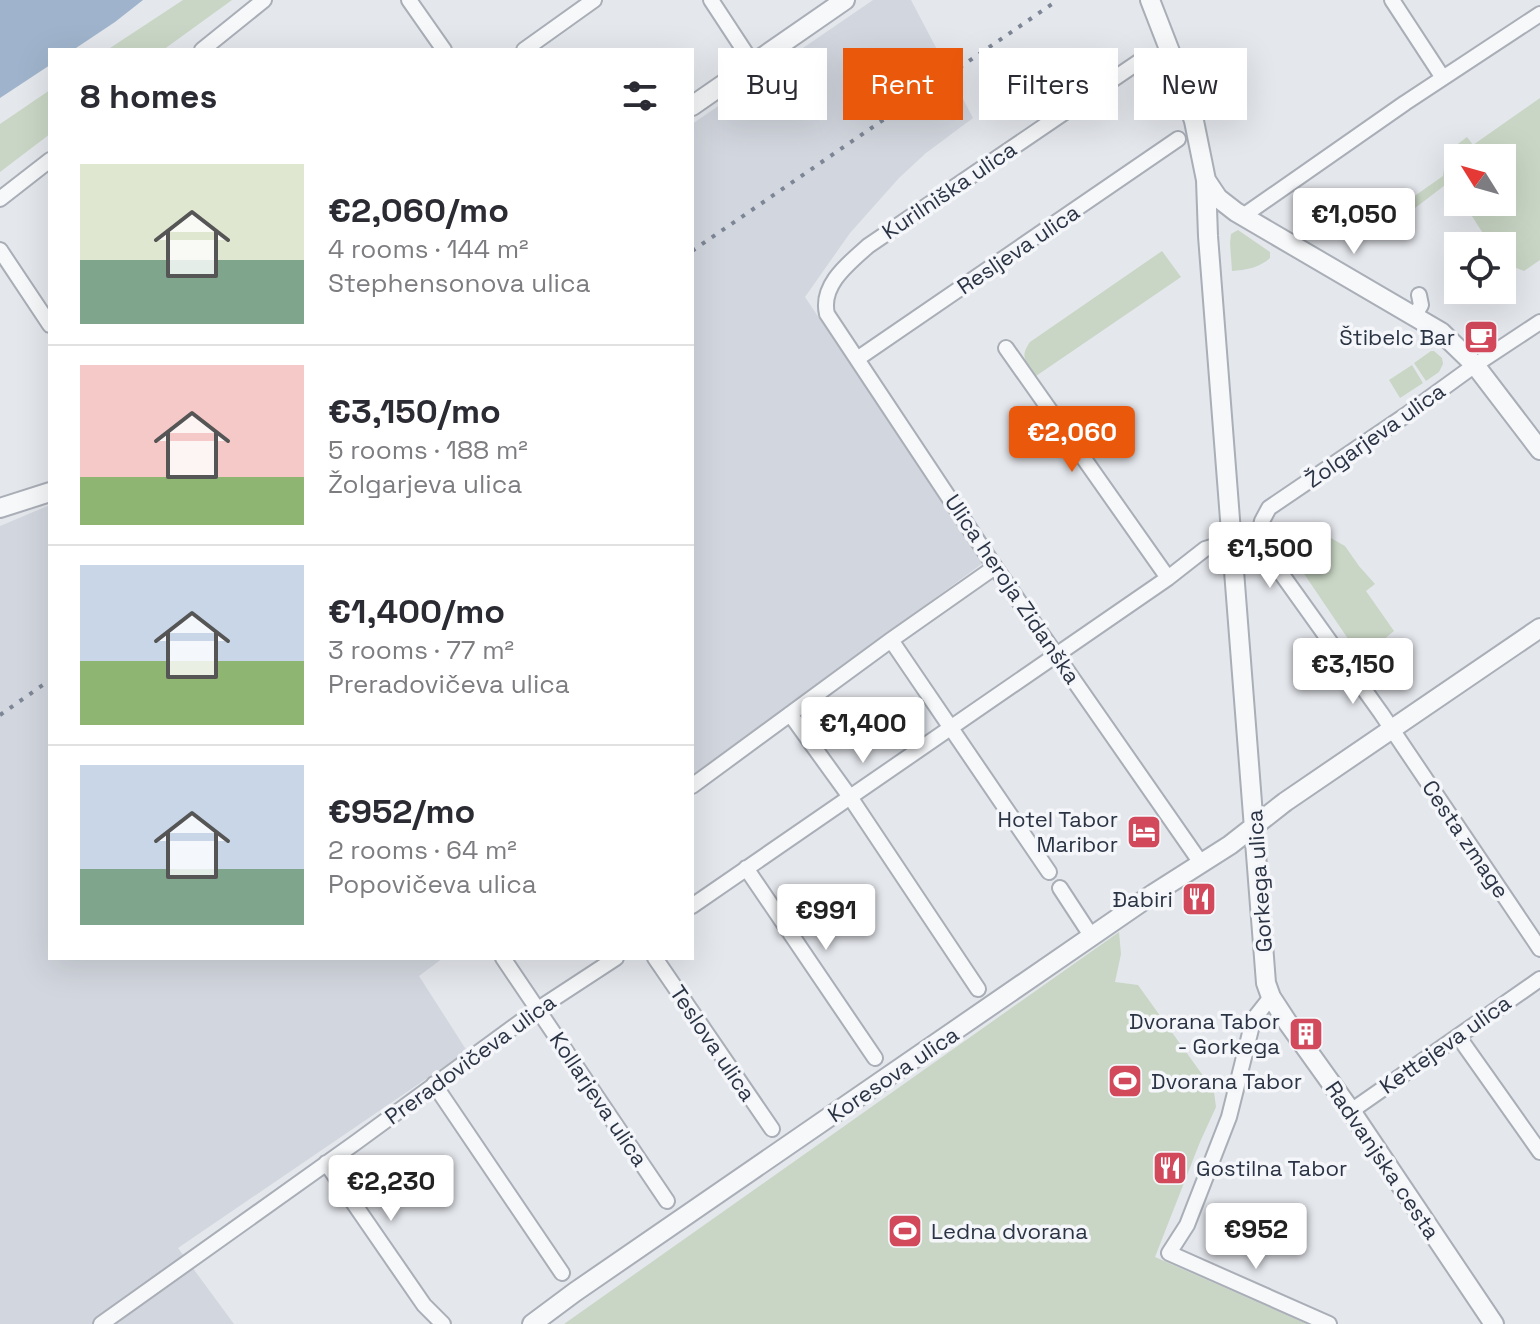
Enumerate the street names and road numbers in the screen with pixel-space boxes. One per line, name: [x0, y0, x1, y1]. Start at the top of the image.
street label: Kurilniška ulica: [876, 135, 1022, 245]
street label: Resljeva ulica: [951, 198, 1085, 300]
street label: Žolgarjeva ulica: [1300, 376, 1451, 494]
street label: Ulica heroja Zidanška: [939, 489, 1087, 689]
street label: Cesta zmage: [1416, 774, 1516, 904]
street label: Gorkega ulica: [1240, 808, 1278, 953]
street label: Teslova ulica: [664, 980, 762, 1107]
street label: Preradovičeva ulica: [379, 987, 561, 1130]
street label: Kettejeva ulica: [1374, 988, 1516, 1100]
street label: Koresova ulica: [822, 1020, 964, 1128]
street label: Kollarjeva ulica: [544, 1026, 654, 1172]
street label: Radvanjska cesta: [1320, 1075, 1447, 1245]

